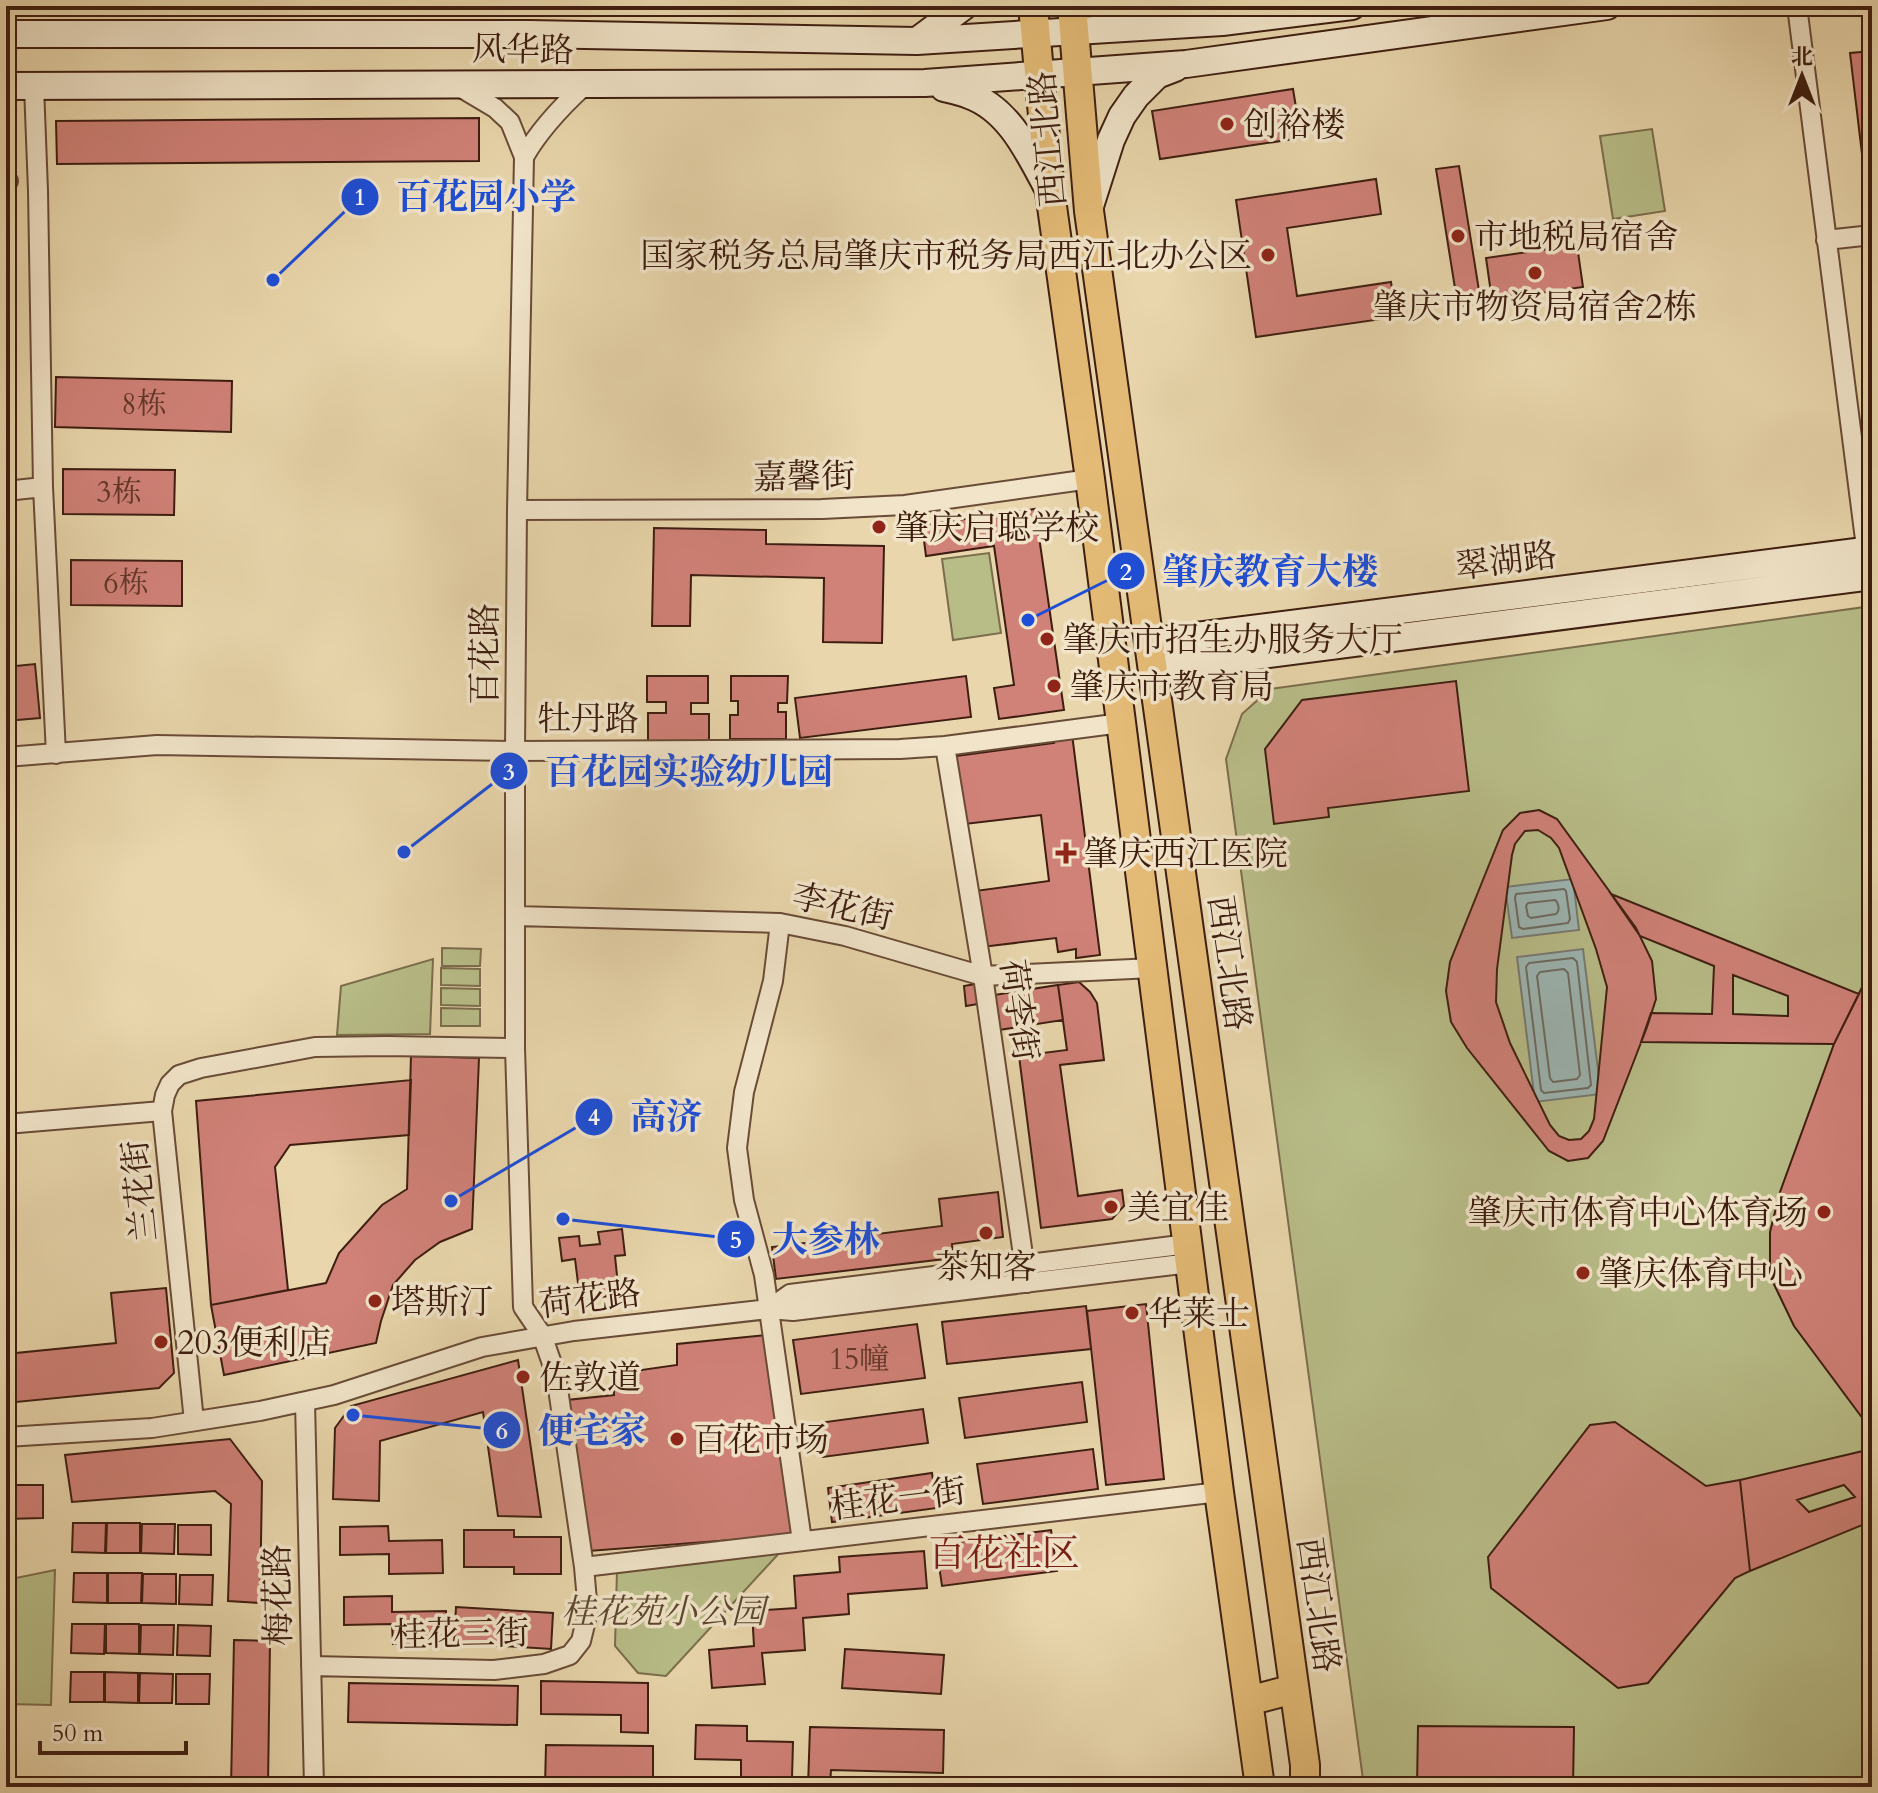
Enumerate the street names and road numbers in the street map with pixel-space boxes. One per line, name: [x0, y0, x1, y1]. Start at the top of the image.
street label: 风华路: [472, 26, 574, 74]
street label: 西江北路: [1019, 69, 1077, 209]
street label: 嘉馨街: [753, 453, 855, 501]
street label: 翠湖路: [1453, 532, 1560, 590]
street label: 百花路: [462, 603, 508, 705]
street label: 牡丹路: [537, 696, 639, 742]
street label: 李花街: [788, 873, 898, 941]
street label: 西江北路: [1197, 893, 1261, 1034]
street label: 荷李街: [989, 956, 1049, 1064]
street label: 兰花街: [112, 1138, 168, 1244]
street label: 荷花路: [537, 1270, 644, 1328]
street label: 桂花一街: [828, 1468, 968, 1530]
street label: 西江北路: [1286, 1535, 1350, 1676]
street label: 梅花路: [254, 1544, 302, 1646]
street label: 桂花三街: [393, 1610, 529, 1658]

